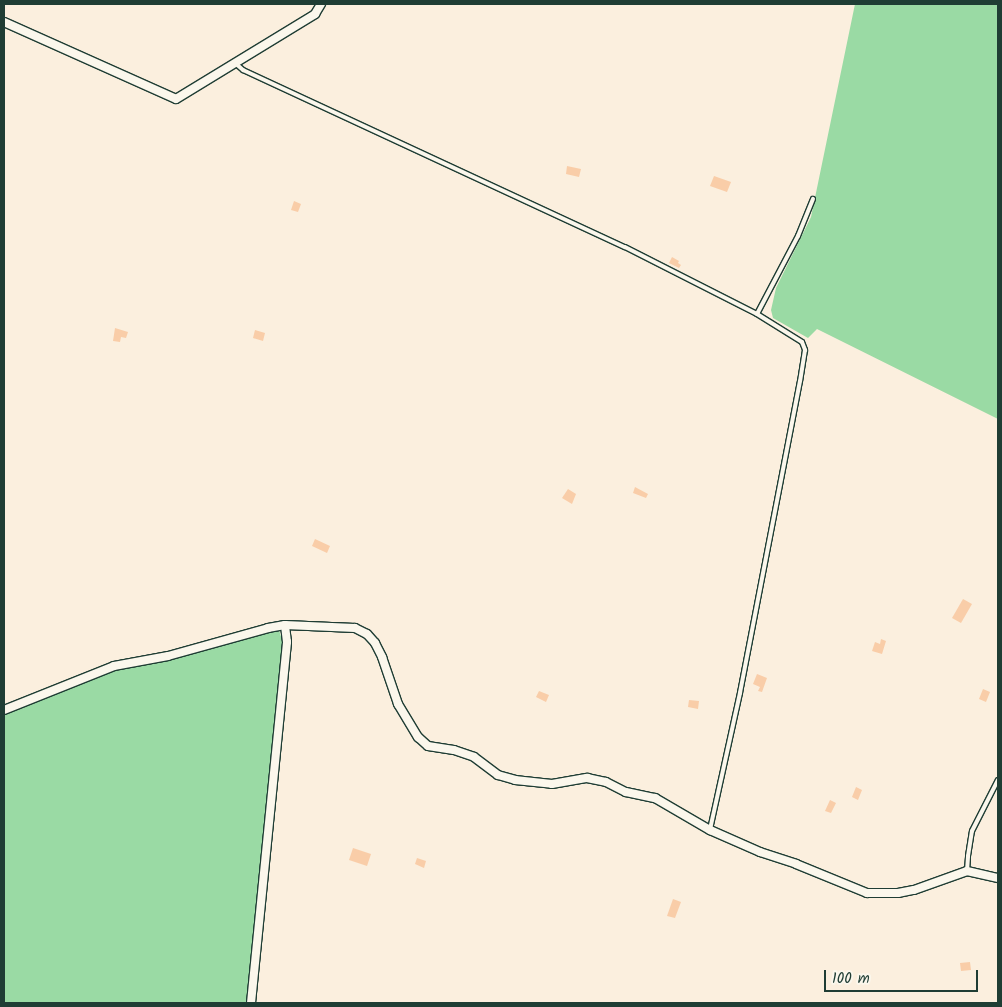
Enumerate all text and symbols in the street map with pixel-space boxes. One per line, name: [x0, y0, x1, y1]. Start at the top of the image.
scale bar: [827, 960, 981, 992]
text: 100 m: [832, 967, 870, 991]

